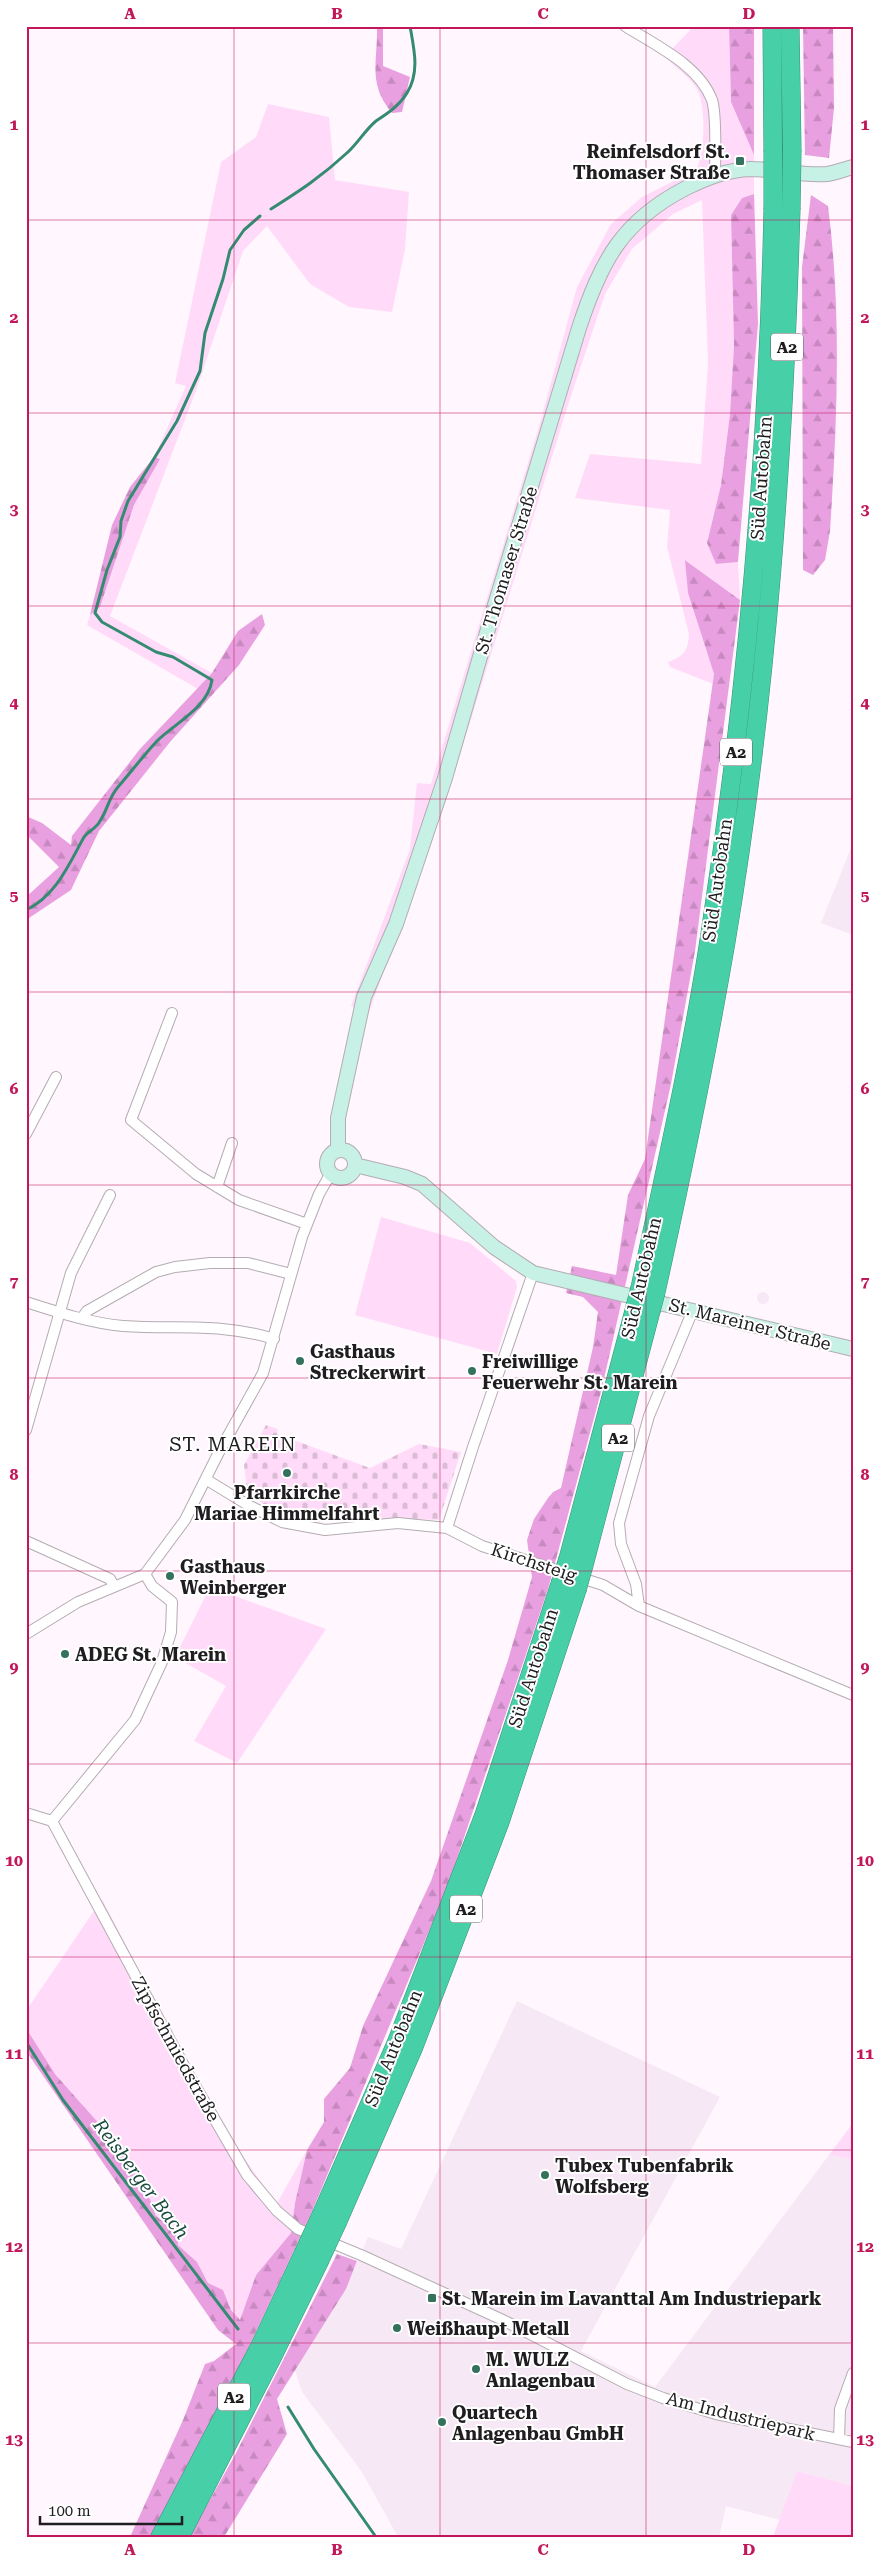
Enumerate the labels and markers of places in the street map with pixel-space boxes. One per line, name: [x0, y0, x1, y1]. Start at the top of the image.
place label: Reinfelsdorf St. Thomaser Straße: [573, 141, 730, 183]
marker: Reinfelsdorf St. Thomaser Straße: [734, 155, 746, 167]
place label: Gasthaus Streckerwirt: [310, 1341, 426, 1383]
place label: Freiwillige Feuerwehr St. Marein: [482, 1351, 678, 1393]
marker: Gasthaus Streckerwirt: [294, 1355, 306, 1367]
marker: Freiwillige Feuerwehr St. Marein: [466, 1365, 478, 1377]
marker: Pfarrkirche Mariae Himmelfahrt: [281, 1467, 293, 1479]
place label: Pfarrkirche Mariae Himmelfahrt: [194, 1482, 380, 1524]
place label: Gasthaus Weinberger: [180, 1556, 286, 1598]
marker: Gasthaus Weinberger: [164, 1570, 176, 1582]
place label: ADEG St. Marein: [75, 1644, 226, 1665]
marker: ADEG St. Marein: [59, 1648, 71, 1660]
place label: Tubex Tubenfabrik Wolfsberg: [555, 2155, 734, 2197]
marker: Tubex Tubenfabrik Wolfsberg: [539, 2169, 551, 2181]
place label: St. Marein im Lavanttal Am Industriepark: [442, 2288, 822, 2309]
marker: St. Marein im Lavanttal Am Industriepark: [426, 2292, 438, 2304]
place label: Weißhaupt Metall: [407, 2318, 569, 2339]
marker: Weißhaupt Metall: [391, 2322, 403, 2334]
place label: M. WULZ Anlagenbau: [486, 2349, 595, 2391]
marker: M. WULZ Anlagenbau: [470, 2363, 482, 2375]
place label: Quartech Anlagenbau GmbH: [452, 2402, 624, 2444]
marker: Quartech Anlagenbau GmbH: [436, 2416, 448, 2428]

